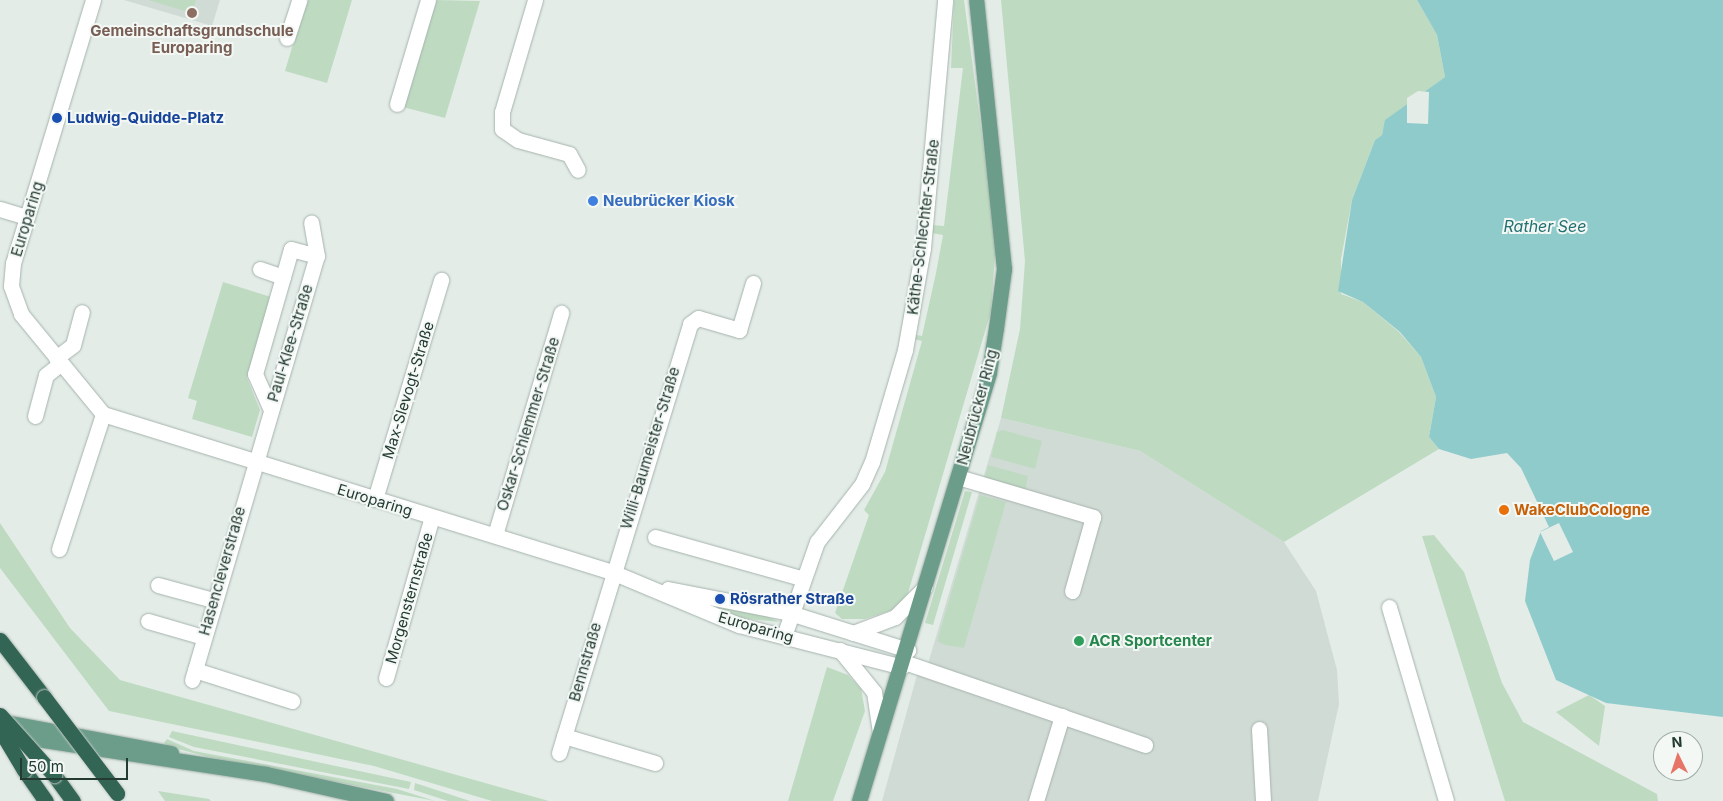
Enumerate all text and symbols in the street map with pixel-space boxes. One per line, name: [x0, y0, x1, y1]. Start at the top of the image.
marker: Gemeinschaftsgrundschule Europaring: [186, 7, 198, 19]
place label: Gemeinschaftsgrundschule Europaring: [90, 21, 294, 56]
place label: Ludwig-Quidde-Platz: [67, 109, 224, 127]
marker: Ludwig-Quidde-Platz: [51, 112, 63, 124]
street label: Käthe-Schlechter-Straße: [903, 138, 943, 316]
street label: Europaring: [7, 179, 47, 259]
place label: Neubrücker Kiosk: [603, 192, 735, 210]
marker: Neubrücker Kiosk: [587, 195, 599, 207]
water label: Rather See: [1503, 216, 1587, 236]
street label: Paul-Klee-Straße: [264, 282, 316, 404]
street label: Max-Slevogt-Straße: [379, 319, 437, 461]
street label: Oskar-Schlemmer-Straße: [493, 335, 563, 513]
street label: Neubrücker Ring: [953, 347, 1001, 467]
street label: Willi-Baumeister-Straße: [617, 365, 683, 531]
street label: Europaring: [335, 480, 415, 520]
place label: WakeClubCologne: [1514, 501, 1650, 519]
marker: WakeClubCologne: [1498, 504, 1510, 516]
street label: Hasencleverstraße: [195, 505, 249, 637]
street label: Morgensternstraße: [382, 530, 436, 666]
place label: Rösrather Straße: [730, 590, 854, 608]
marker: Rösrather Straße: [714, 593, 726, 605]
street label: Europaring: [716, 608, 796, 646]
street label: Bennstraße: [565, 621, 605, 703]
place label: ACR Sportcenter: [1089, 632, 1212, 650]
marker: ACR Sportcenter: [1073, 635, 1085, 647]
north arrow: [1653, 731, 1703, 781]
text: N: [1671, 733, 1683, 750]
scale bar: [22, 748, 130, 780]
text: 50 m: [28, 757, 64, 776]

